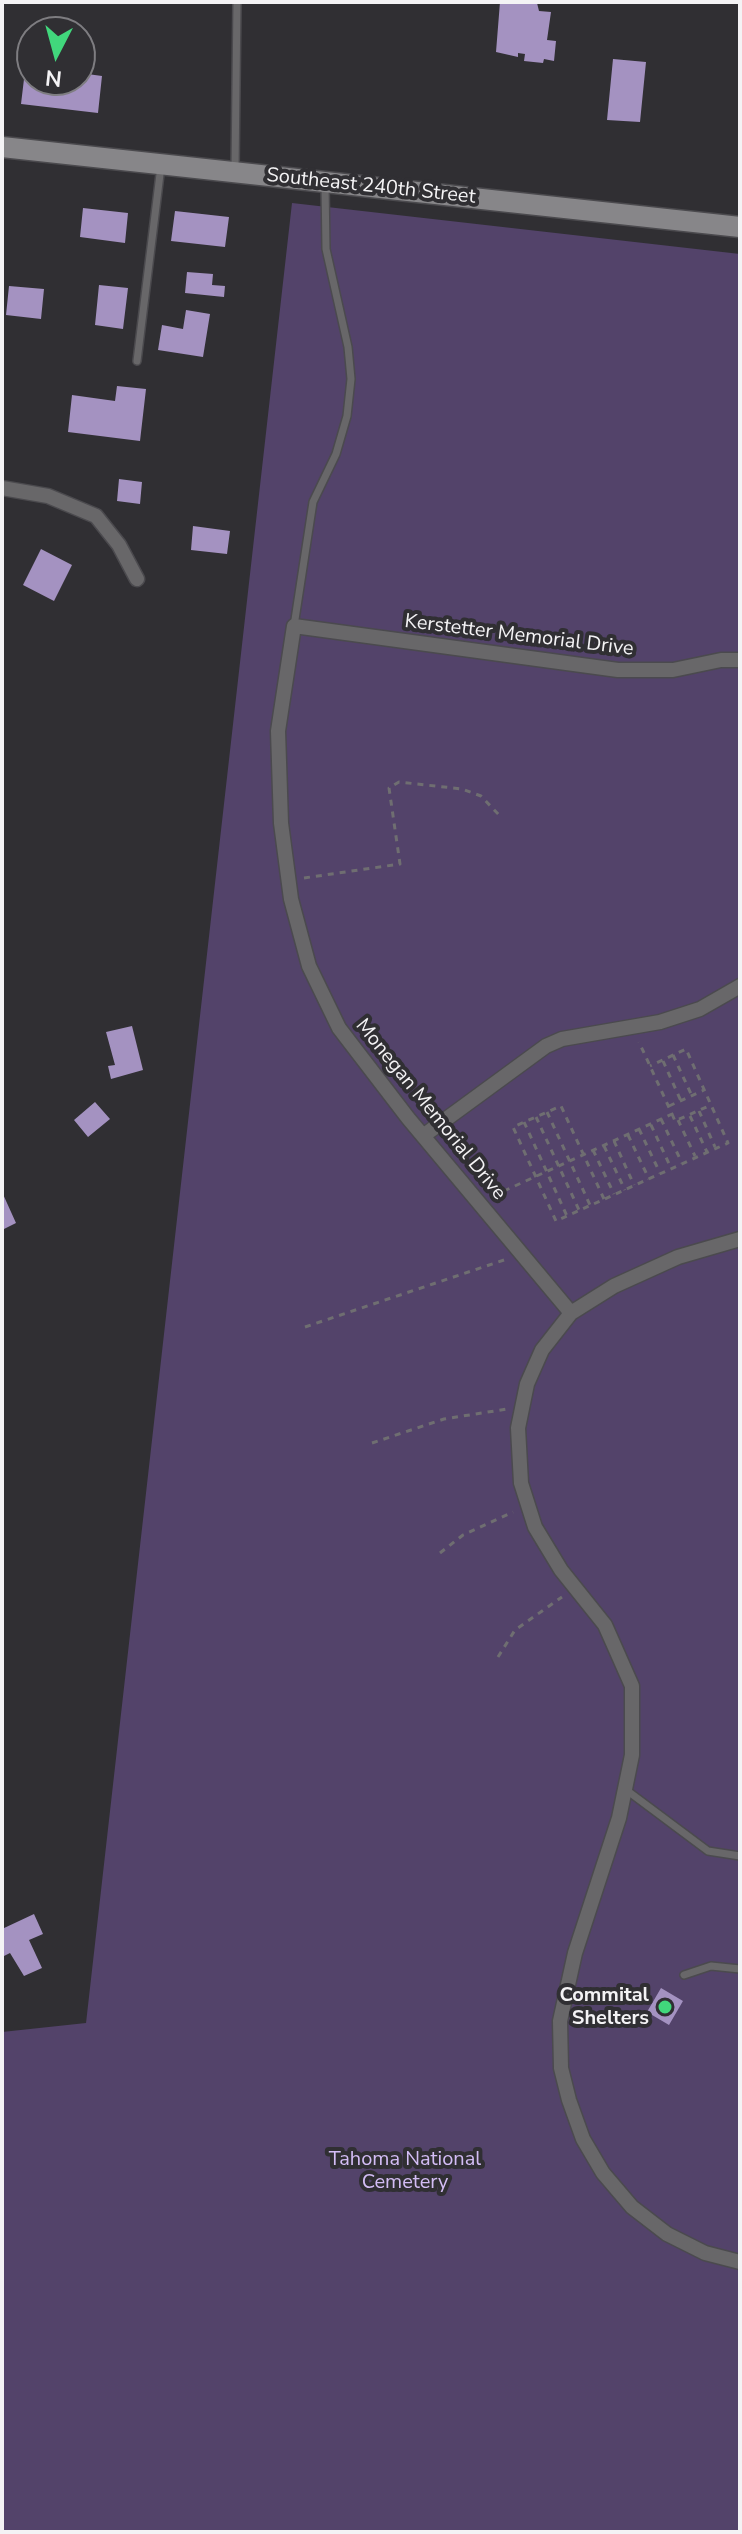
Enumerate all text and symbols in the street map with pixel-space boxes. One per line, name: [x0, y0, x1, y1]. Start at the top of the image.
north arrow: [16, 16, 96, 96]
text: N: [44, 62, 63, 94]
street label: Southeast 240th Street: [265, 164, 477, 210]
street label: Kerstetter Memorial Drive: [403, 610, 635, 662]
street label: Monegan Memorial Drive: [350, 1015, 510, 1205]
place label: Commital Shelters: [559, 1984, 649, 2031]
marker: Commital Shelters: [656, 1998, 674, 2016]
park label: Tahoma National Cemetery: [329, 2148, 481, 2195]

